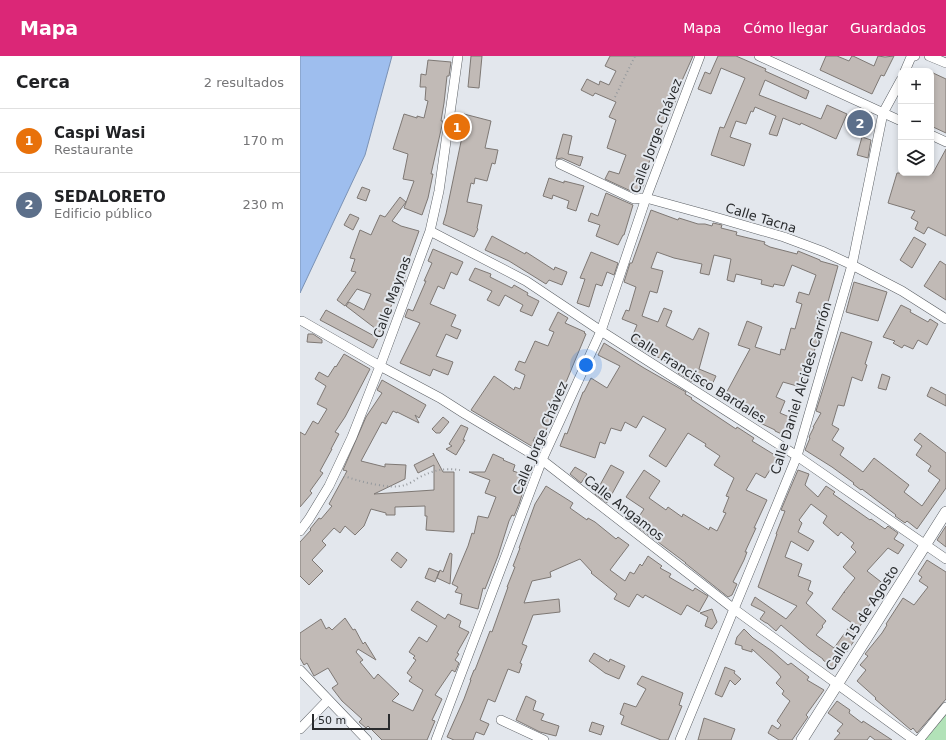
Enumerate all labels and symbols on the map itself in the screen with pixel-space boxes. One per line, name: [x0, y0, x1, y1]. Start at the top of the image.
street label: Calle Jorge Chávez: [627, 76, 685, 195]
pin: 2: [847, 108, 873, 138]
pin: 1: [444, 112, 470, 142]
street label: Calle Tacna: [724, 200, 798, 236]
street label: Calle Maynas: [370, 254, 414, 340]
street label: Calle Daniel Alcides Carrión: [768, 300, 834, 476]
street label: Calle Francisco Bardales: [627, 330, 769, 426]
your location: [576, 355, 596, 375]
street label: Calle Jorge Chávez: [509, 379, 571, 497]
street label: Calle Angamos: [581, 472, 667, 544]
street label: Calle 15 de Agosto: [822, 563, 902, 673]
scale bar: [312, 712, 390, 731]

